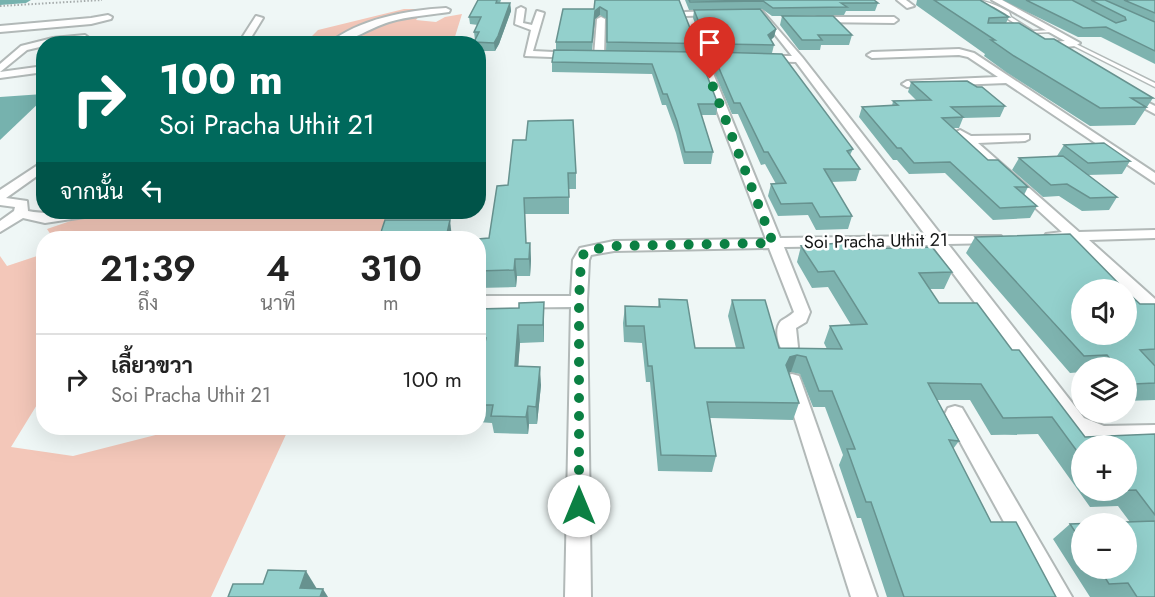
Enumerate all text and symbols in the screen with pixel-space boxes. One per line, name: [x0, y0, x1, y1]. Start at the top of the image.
pin: [684, 17, 735, 79]
icon: arrive: [693, 26, 726, 59]
text: 100 m: [159, 49, 283, 110]
icon: right: [60, 60, 138, 138]
text: Soi Pracha Uthit 21: [159, 105, 375, 144]
icon: left: [136, 174, 169, 207]
text: จากนั้น: [60, 175, 124, 207]
street label: Soi Pracha Uthit 21: [804, 227, 948, 255]
text: 21:39: [100, 242, 196, 294]
text: 4: [266, 242, 290, 294]
text: 310: [360, 242, 422, 294]
map controls: [1071, 279, 1137, 579]
button: sound: [1071, 279, 1137, 345]
text: ถึง: [138, 289, 158, 318]
text: นาที: [260, 289, 296, 318]
text: m: [383, 289, 399, 318]
text: เลี้ยวขวา: [111, 349, 193, 381]
button: layers: [1071, 357, 1137, 423]
icon: right: [60, 363, 93, 396]
text: 100 m: [402, 363, 462, 395]
text: Soi Pracha Uthit 21: [111, 381, 271, 410]
button: +: [1071, 435, 1137, 501]
position arrow: [547, 474, 611, 538]
button: −: [1071, 513, 1137, 579]

